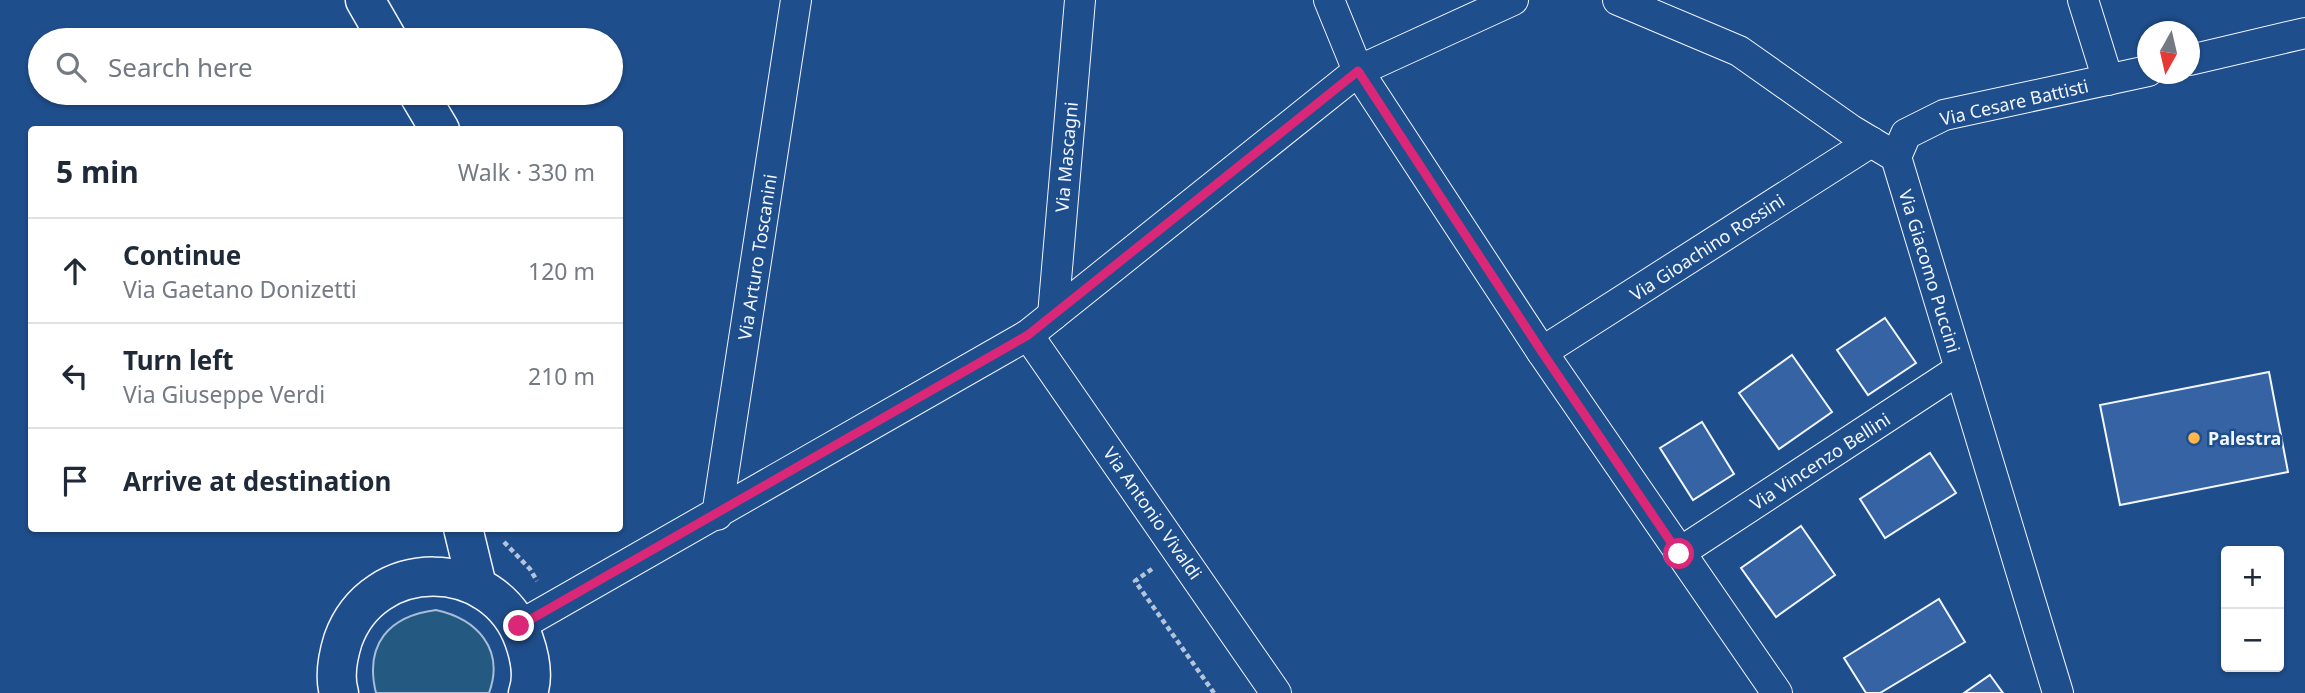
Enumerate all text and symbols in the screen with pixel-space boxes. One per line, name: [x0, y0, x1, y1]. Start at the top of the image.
north arrow: [2137, 21, 2200, 84]
search box: [28, 28, 623, 105]
icon: search: [52, 48, 90, 86]
text: Search here: [108, 49, 253, 85]
street label: Via Cesare Battisti: [1937, 73, 2091, 131]
street label: Via Mascagni: [1049, 101, 1083, 213]
text: 5 min: [56, 151, 139, 192]
text: Walk · 330 m: [458, 156, 595, 188]
street label: Via Arturo Toscanini: [732, 172, 782, 342]
street label: Via Giacomo Puccini: [1894, 186, 1966, 356]
street label: Via Gioachino Rossini: [1625, 188, 1789, 306]
text: Continue: [123, 237, 241, 273]
icon: ahead: [56, 252, 94, 290]
text: 120 m: [528, 255, 595, 287]
text: Via Gaetano Donizetti: [123, 273, 357, 305]
text: Turn left: [123, 342, 234, 378]
icon: left: [56, 357, 94, 395]
text: 210 m: [528, 360, 595, 392]
text: Via Giuseppe Verdi: [123, 378, 325, 410]
street label: Via Vincenzo Bellini: [1745, 407, 1895, 515]
place label: Palestra: [2208, 426, 2281, 450]
marker: Palestra: [2186, 430, 2202, 446]
street label: Via Antonio Vivaldi: [1098, 442, 1208, 584]
icon: arrive: [56, 462, 94, 500]
text: Arrive at destination: [123, 463, 392, 499]
route start: [1663, 538, 1694, 569]
map controls: [2221, 546, 2284, 672]
button: +: [2221, 546, 2284, 609]
button: −: [2221, 609, 2284, 672]
route end: [503, 610, 534, 641]

